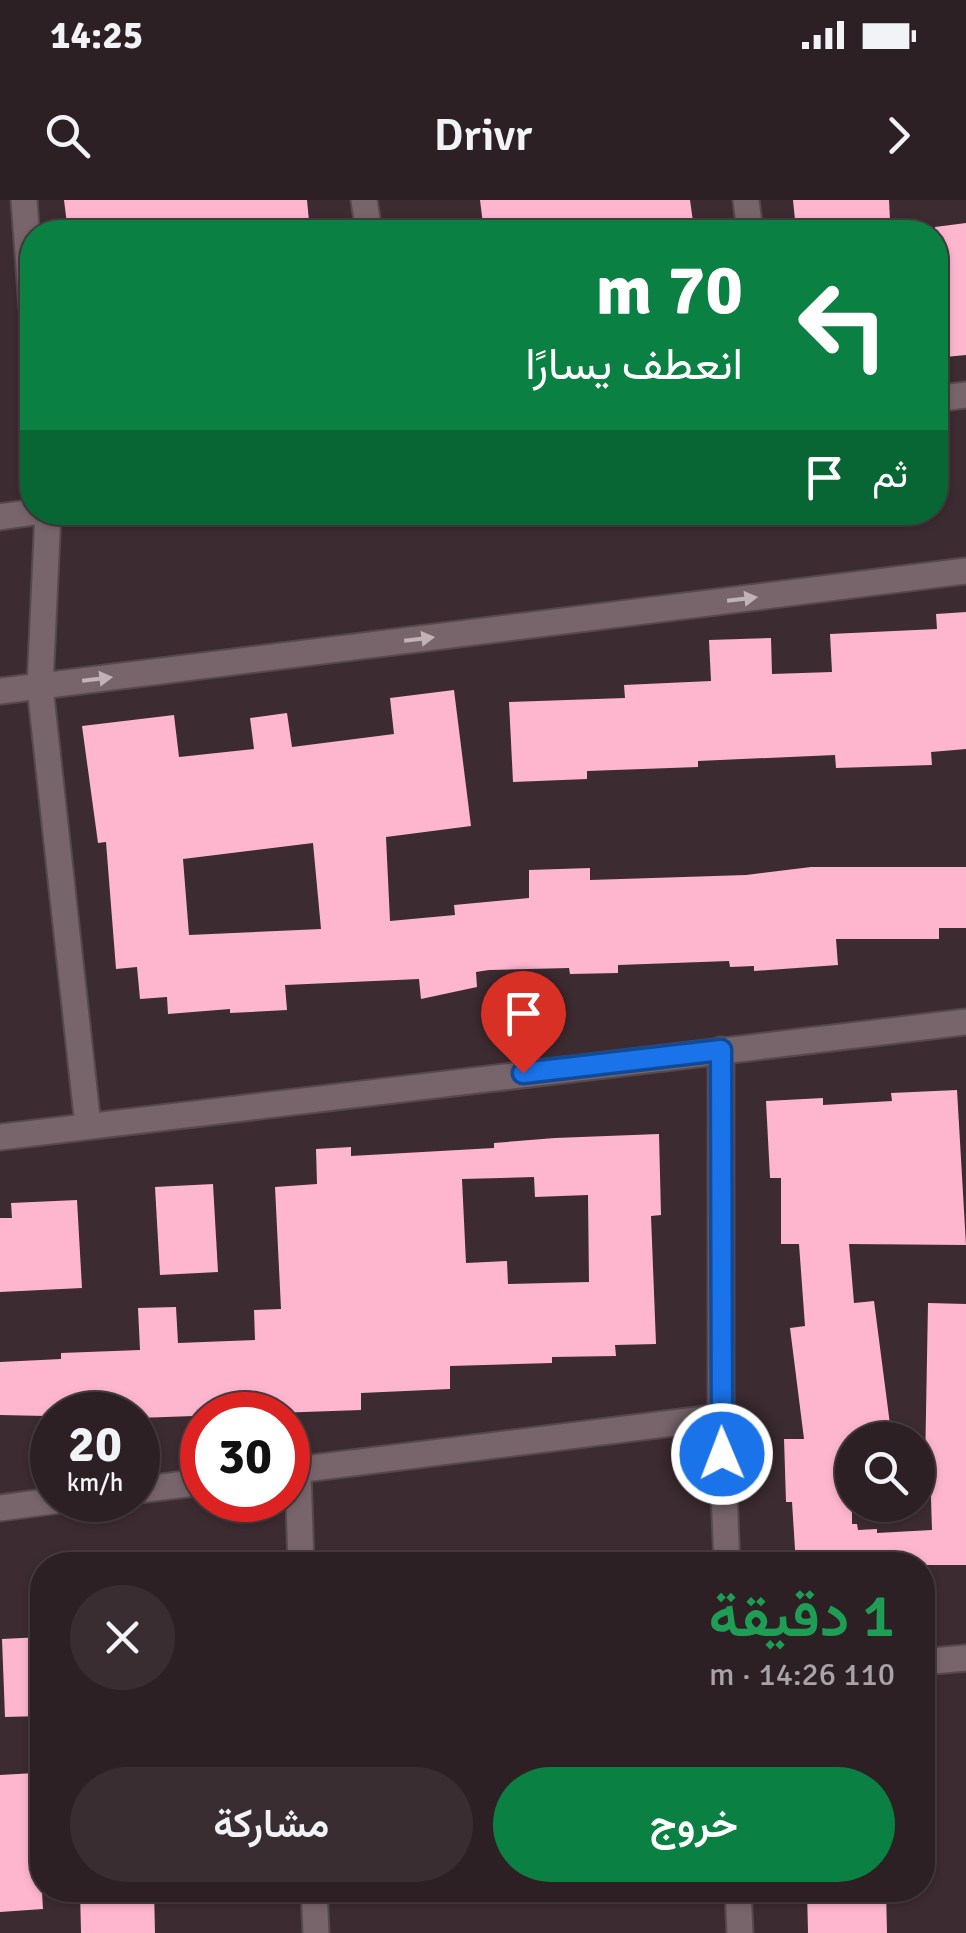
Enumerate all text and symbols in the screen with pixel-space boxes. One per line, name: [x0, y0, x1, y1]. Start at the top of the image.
text: 14:25: [50, 12, 143, 59]
icon: search: [40, 108, 95, 163]
text: Drivr: [434, 108, 532, 163]
icon: forward: [871, 108, 926, 163]
text: 70 m: [595, 247, 743, 333]
icon: left: [778, 260, 908, 390]
text: انعطف يسارًا: [525, 337, 743, 392]
icon: arrive: [797, 450, 852, 505]
text: ثم: [872, 451, 908, 498]
one-way arrow: [726, 591, 758, 607]
one-way arrow: [404, 631, 436, 647]
one-way arrow: [81, 671, 113, 687]
pin: [481, 971, 566, 1074]
icon: arrive: [496, 986, 551, 1041]
speed limit sign: 30: [180, 1392, 310, 1522]
position arrow: [670, 1402, 774, 1506]
text: 20: [68, 1414, 122, 1476]
map controls: [835, 1422, 935, 1522]
button: search: [835, 1422, 935, 1522]
text: km/h: [67, 1467, 123, 1498]
text: 1 دقيقة: [709, 1580, 895, 1654]
button: close: [70, 1585, 175, 1690]
text: 110 m · 14:26: [709, 1655, 895, 1694]
button: مشاركة: [70, 1767, 473, 1882]
button: خروج: [493, 1767, 895, 1882]

